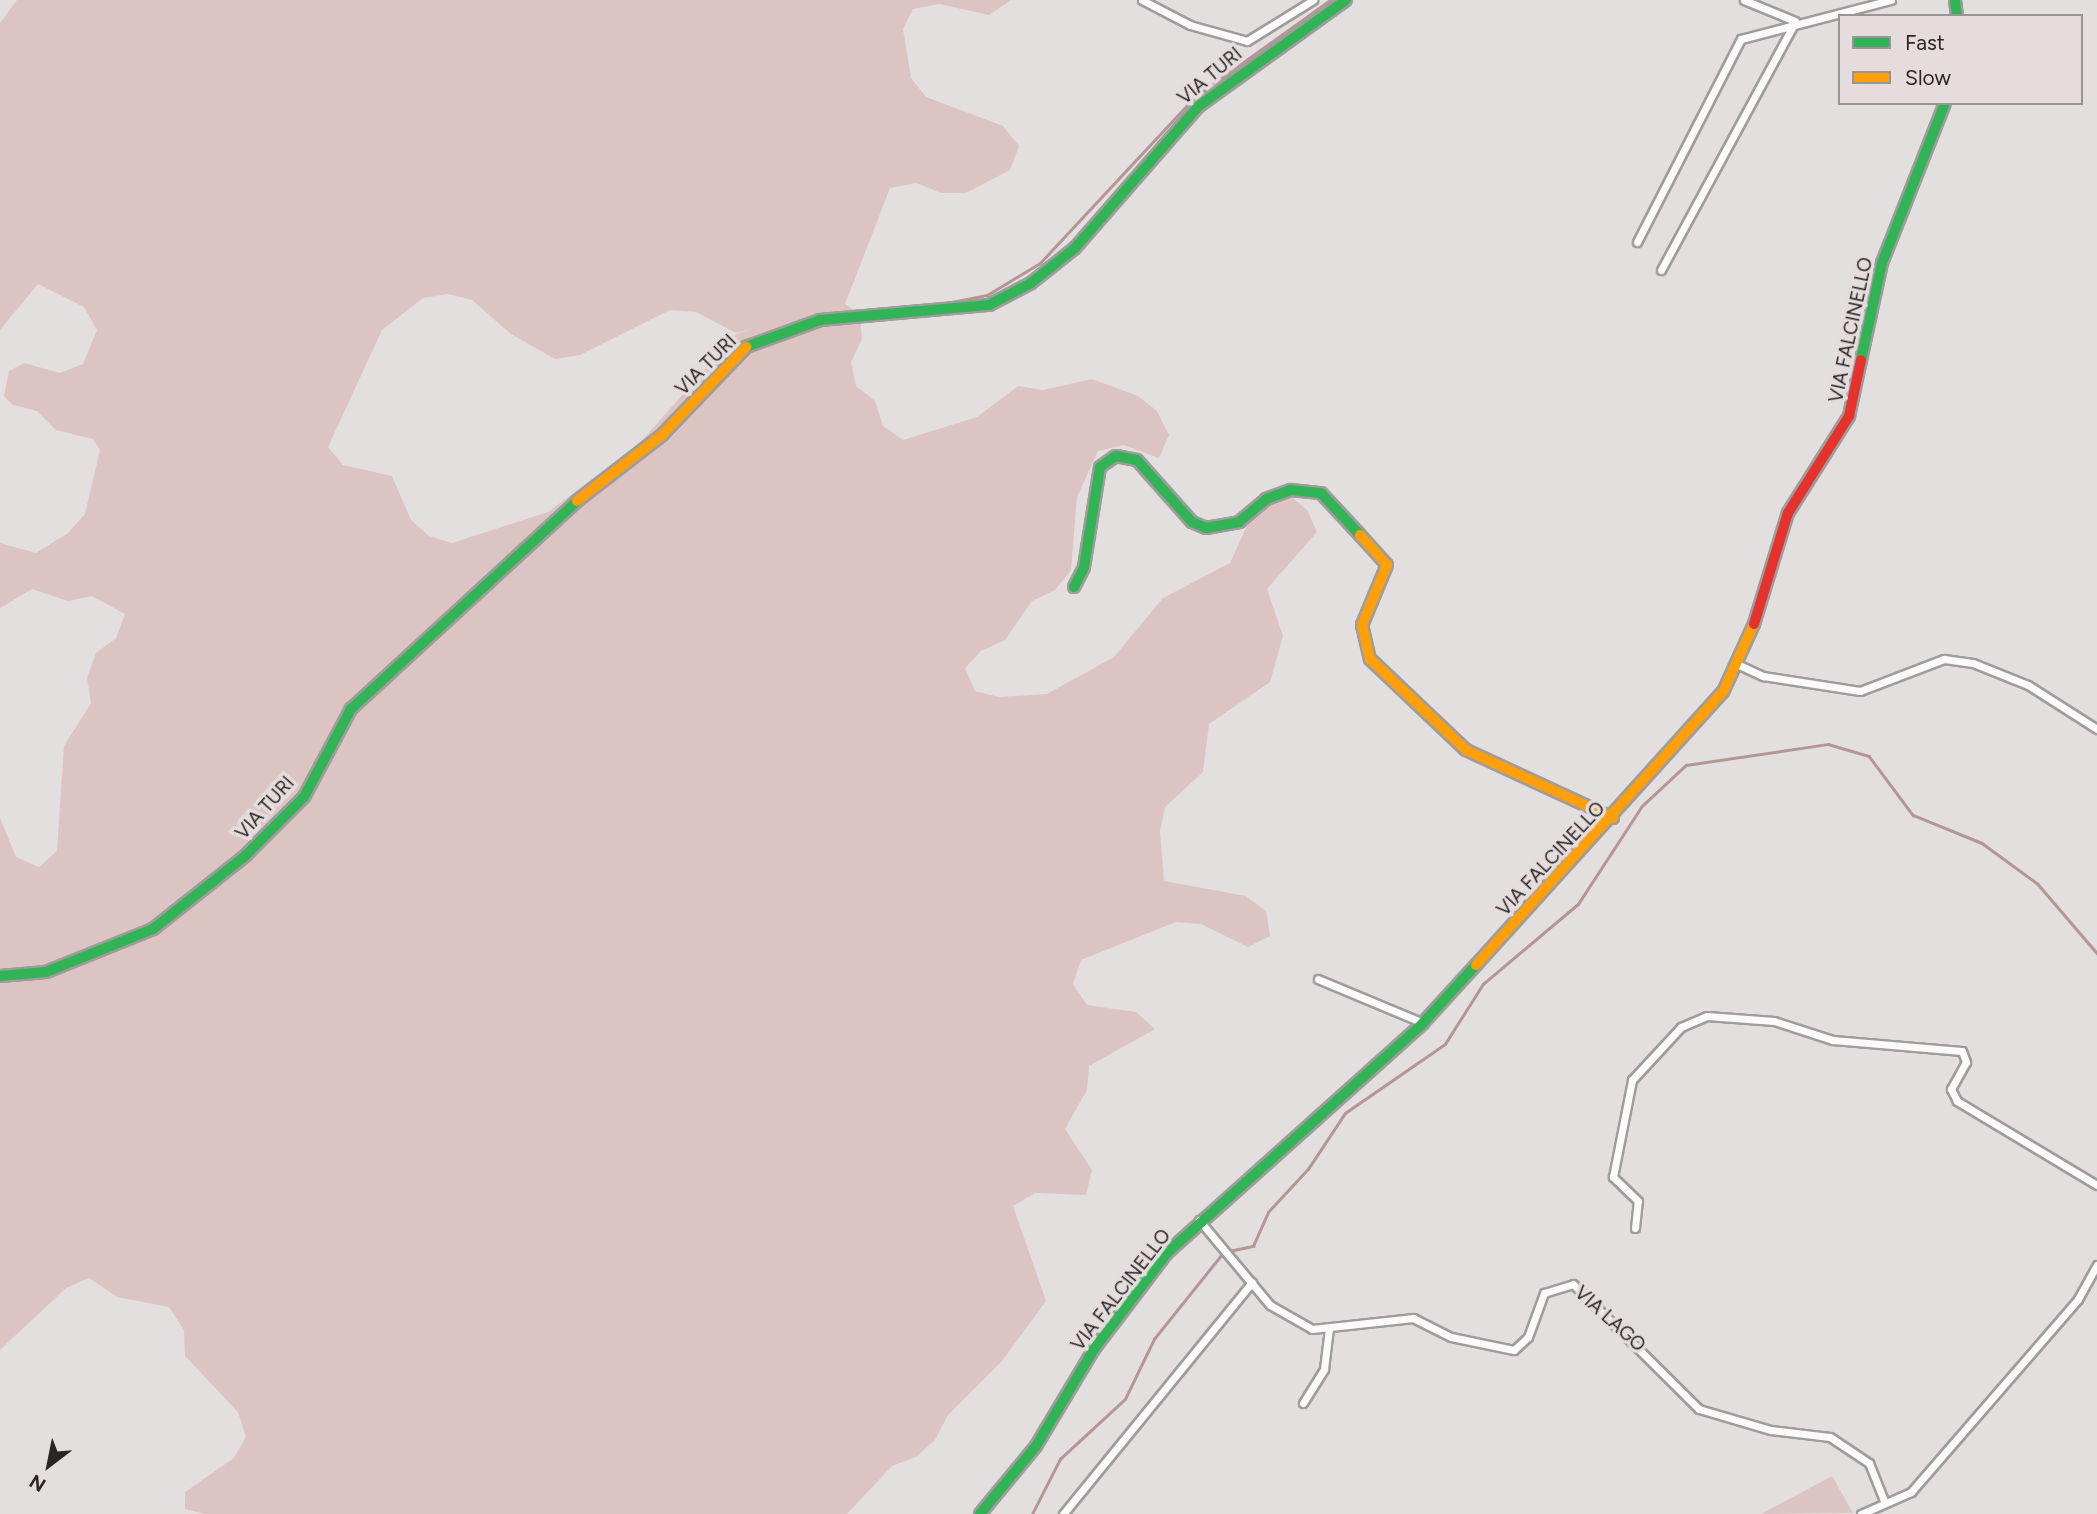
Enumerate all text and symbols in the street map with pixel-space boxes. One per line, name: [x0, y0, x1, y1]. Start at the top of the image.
legend: [1838, 14, 2083, 105]
text: Fast: [1905, 30, 1945, 55]
street label: VIA TURI: [1173, 43, 1247, 109]
text: Slow: [1905, 65, 1951, 90]
street label: VIA FALCINELLO: [1824, 255, 1878, 405]
street label: VIA TURI: [671, 330, 741, 400]
street label: VIA TURI: [231, 772, 299, 844]
street label: VIA FALCINELLO: [1492, 797, 1610, 921]
street label: VIA FALCINELLO: [1066, 1225, 1176, 1355]
street label: VIA LAGO: [1570, 1281, 1650, 1357]
north arrow: [14, 1430, 84, 1500]
text: N: [25, 1470, 50, 1497]

